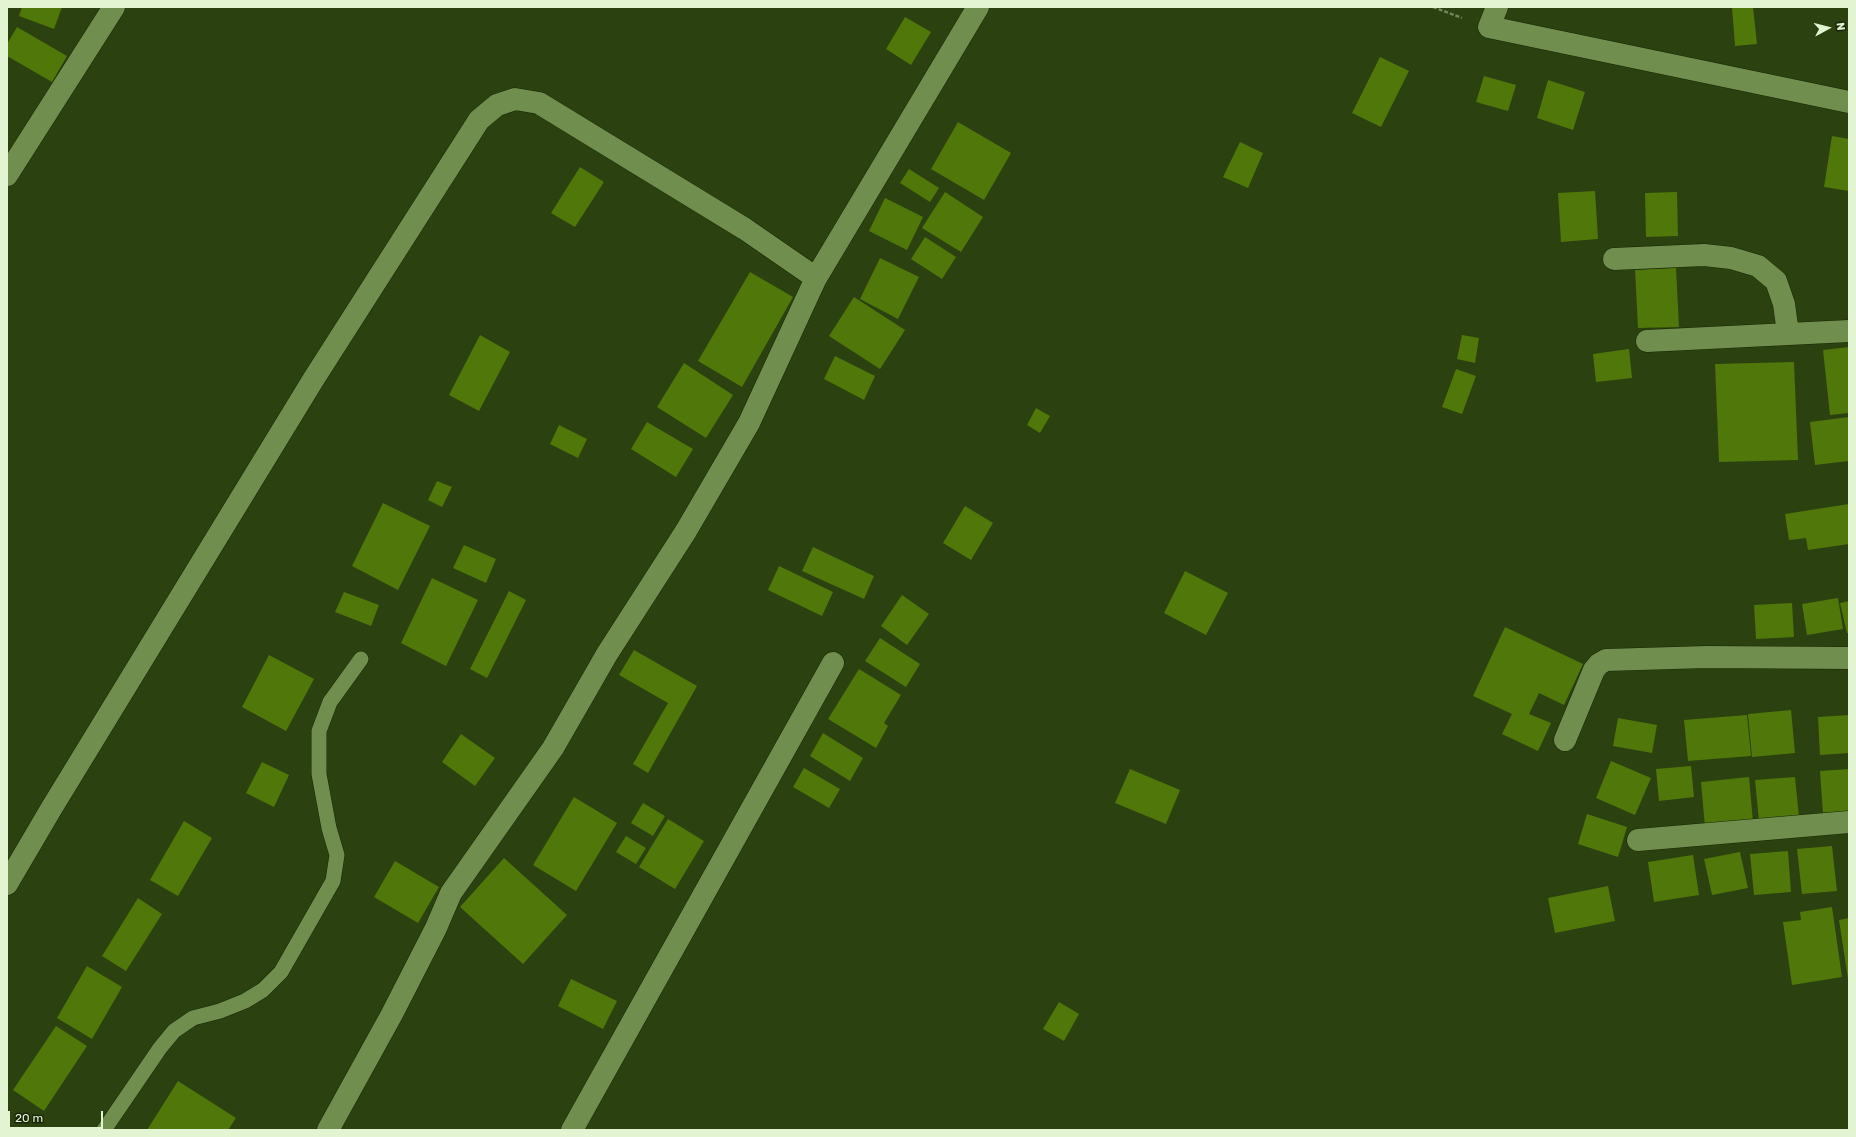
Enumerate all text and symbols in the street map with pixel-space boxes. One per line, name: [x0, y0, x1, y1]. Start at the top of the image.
north arrow: [1808, 8, 1848, 48]
text: N: [1833, 22, 1847, 31]
scale bar: [10, 1103, 105, 1129]
text: 20 m: [15, 1111, 43, 1125]

